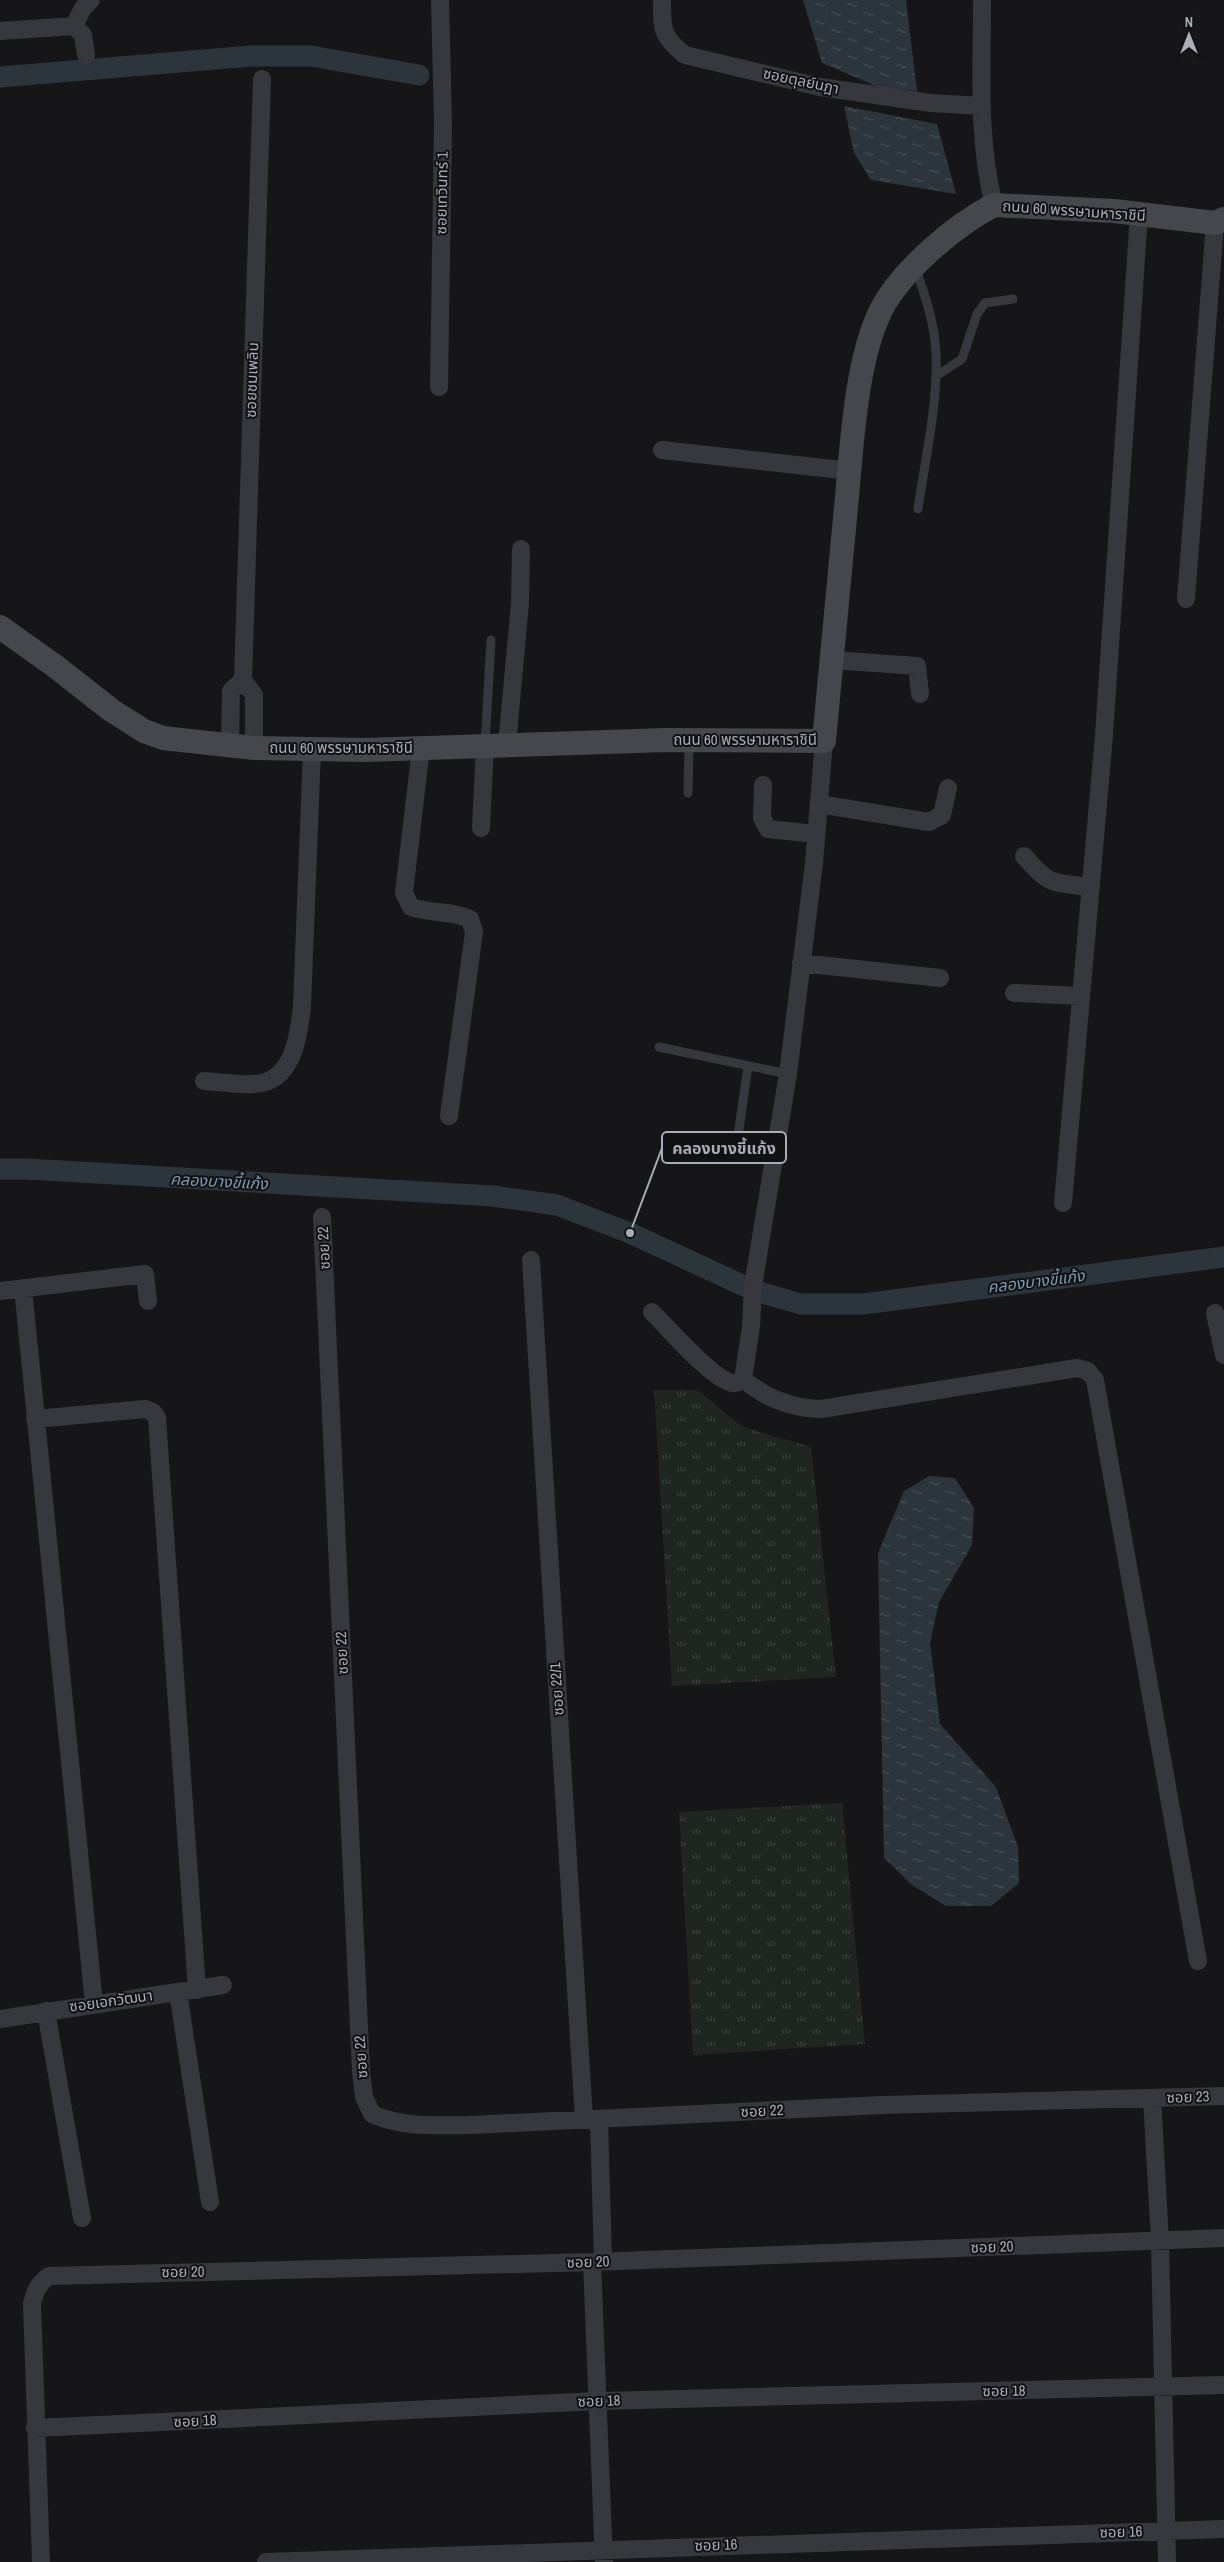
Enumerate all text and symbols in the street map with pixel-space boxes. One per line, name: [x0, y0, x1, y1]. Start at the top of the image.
north arrow: [1164, 10, 1214, 60]
text: N: [1185, 13, 1193, 31]
street label: ซอยตุลย์นฎา: [761, 62, 841, 99]
street label: ซอยเทวินทร์ 1: [430, 151, 453, 235]
street label: ถนน 60 พรรษามหาราชินี: [1002, 195, 1146, 226]
street label: ซอยชมเพลิน: [240, 342, 263, 418]
street label: ถนน 60 พรรษามหาราชินี: [673, 729, 817, 750]
street label: ถนน 60 พรรษามหาราชินี: [269, 737, 413, 758]
callout: คลองบางขี้แก้ง: [662, 1132, 786, 1163]
text: คลองบางขี้แก้ง: [672, 1137, 776, 1159]
water label: คลองบางขี้แก้ง: [170, 1167, 270, 1195]
street label: ซอย 22: [312, 1226, 335, 1270]
water label: คลองบางขี้แก้ง: [986, 1264, 1087, 1298]
street label: ซอย 22: [330, 1631, 353, 1675]
street label: ซอย 22/1: [544, 1662, 569, 1716]
street label: ซอยเอกวัฒนา: [68, 1984, 154, 2017]
street label: ซอย 22: [349, 2035, 372, 2079]
street label: ซอย 23: [1166, 2085, 1210, 2108]
street label: ซอย 22: [740, 2099, 784, 2122]
street label: ซอย 20: [970, 2235, 1014, 2258]
street label: ซอย 20: [566, 2250, 610, 2273]
street label: ซอย 20: [161, 2261, 205, 2282]
street label: ซอย 18: [982, 2380, 1026, 2401]
street label: ซอย 18: [577, 2389, 621, 2412]
street label: ซอย 18: [173, 2409, 217, 2432]
street label: ซอย 16: [1099, 2520, 1143, 2543]
street label: ซอย 16: [694, 2533, 738, 2556]

